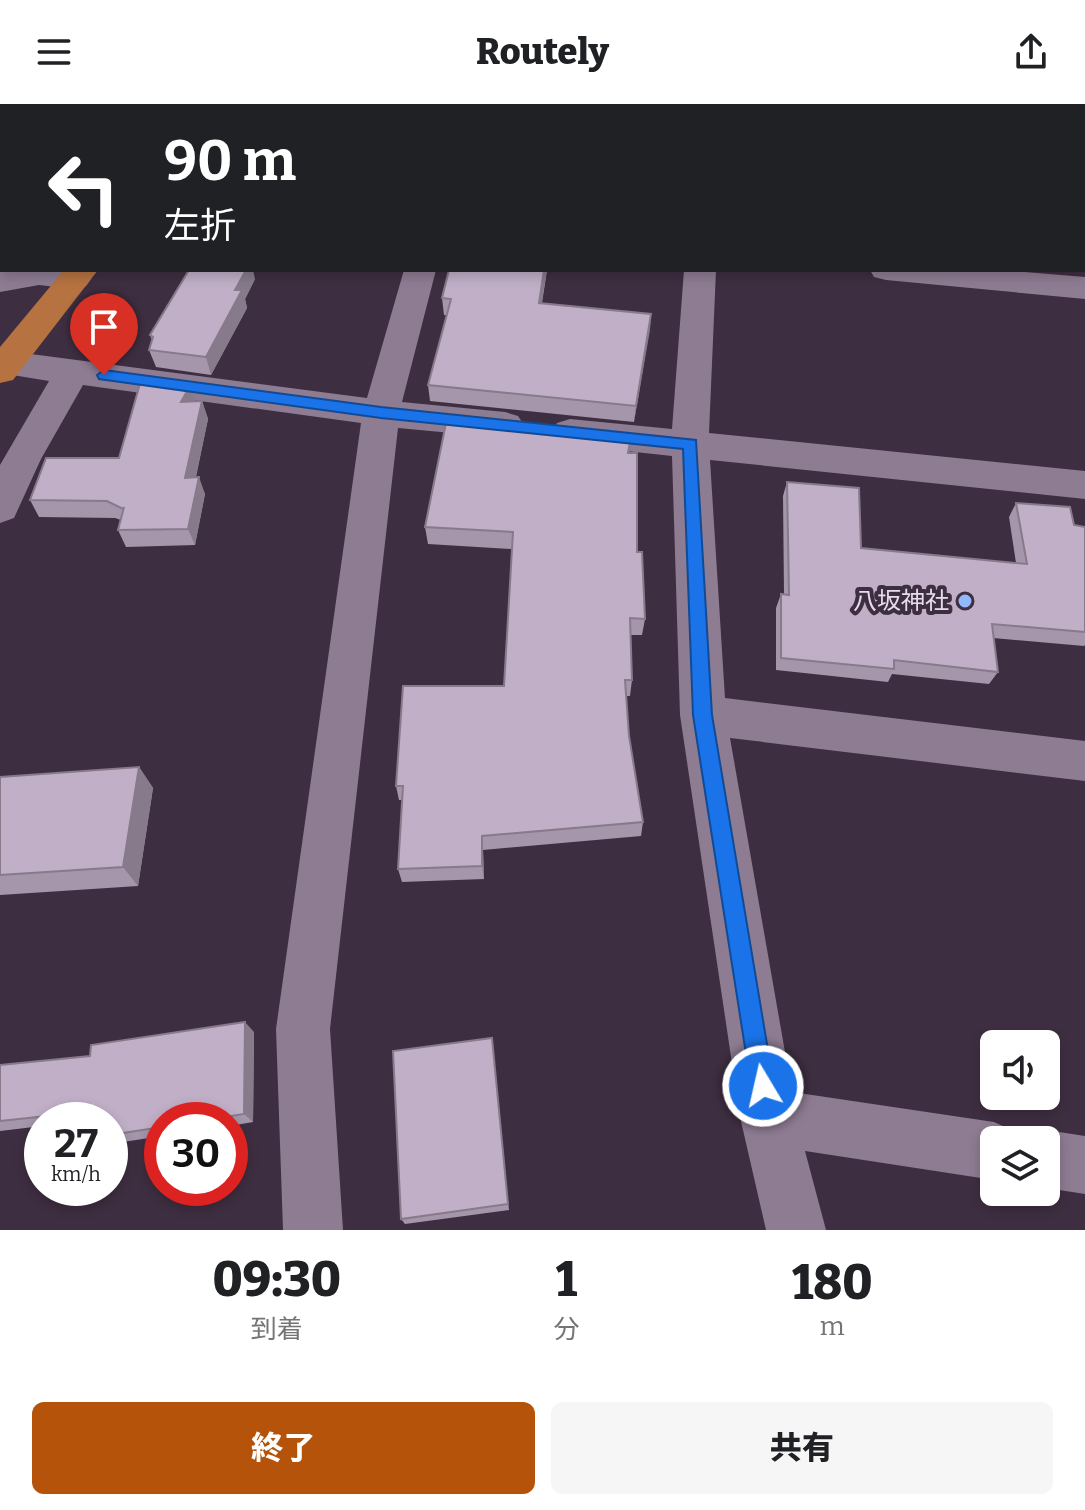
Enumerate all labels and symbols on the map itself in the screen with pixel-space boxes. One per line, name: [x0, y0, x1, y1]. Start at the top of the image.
pin: [70, 293, 138, 375]
place label: 八坂神社: [853, 587, 949, 615]
marker: 八坂神社: [956, 592, 974, 610]
position arrow: [721, 1044, 805, 1128]
speed limit sign: 30: [144, 1102, 248, 1206]

